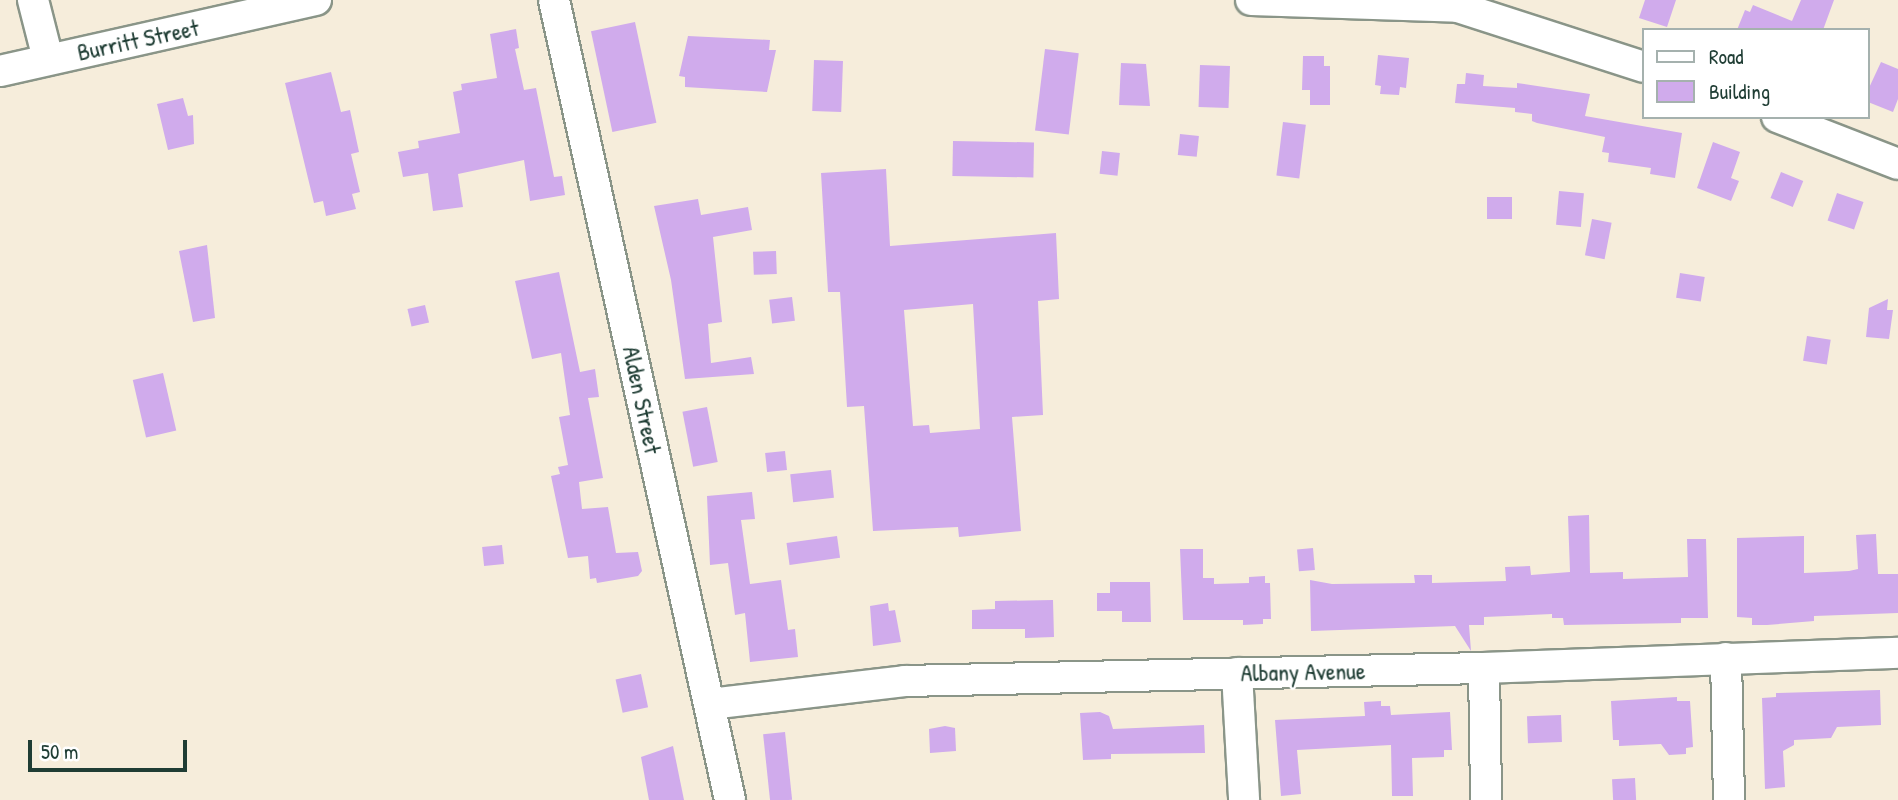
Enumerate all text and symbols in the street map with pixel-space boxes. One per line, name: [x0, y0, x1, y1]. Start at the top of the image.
street label: Burritt Street: [75, 13, 201, 67]
legend: [1643, 28, 1870, 119]
text: Road: [1709, 42, 1743, 71]
text: Building: [1709, 77, 1770, 106]
street label: Alden Street: [617, 344, 667, 456]
street label: Albany Avenue: [1240, 657, 1366, 687]
scale bar: [32, 726, 191, 770]
text: 50 m: [41, 737, 78, 766]

